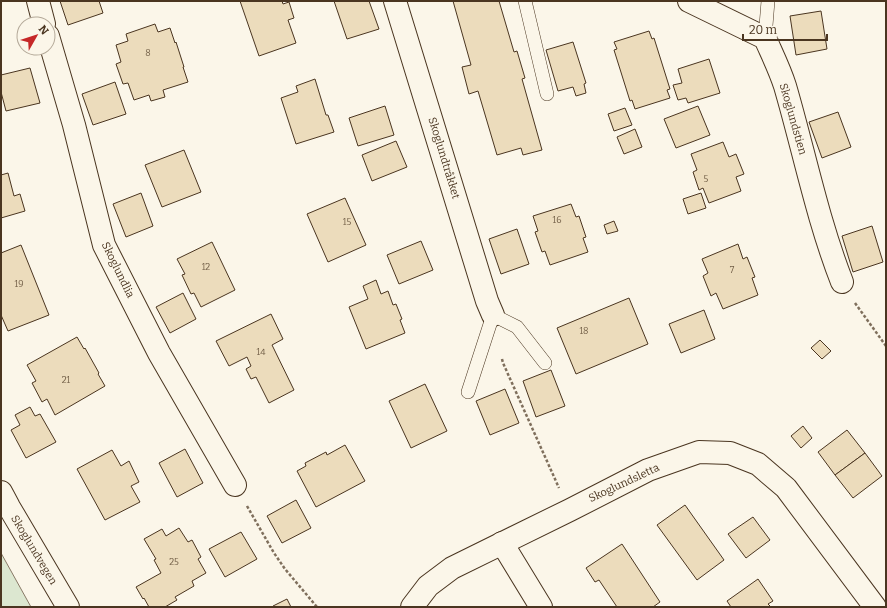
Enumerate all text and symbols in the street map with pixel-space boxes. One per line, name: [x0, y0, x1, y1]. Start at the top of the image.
north arrow: [16, 16, 56, 56]
scale bar: [743, 16, 827, 42]
text: N: [36, 23, 51, 38]
text: 20 m: [749, 23, 778, 37]
house number: 8: [145, 48, 151, 58]
street label: Skoglundstien: [777, 82, 809, 156]
street label: Skoglundtråkket: [425, 116, 463, 200]
house number: 5: [704, 174, 709, 184]
house number: 16: [553, 215, 561, 225]
house number: 15: [343, 217, 351, 227]
street label: Skoglundlia: [99, 240, 137, 300]
house number: 12: [202, 262, 210, 272]
house number: 7: [730, 265, 735, 275]
house number: 19: [15, 279, 23, 289]
house number: 18: [579, 326, 589, 336]
house number: 14: [257, 347, 266, 357]
house number: 21: [62, 375, 71, 385]
street label: Skoglundsletta: [587, 461, 661, 505]
street label: Skoglundvegen: [8, 513, 60, 587]
house number: 25: [169, 557, 179, 567]

